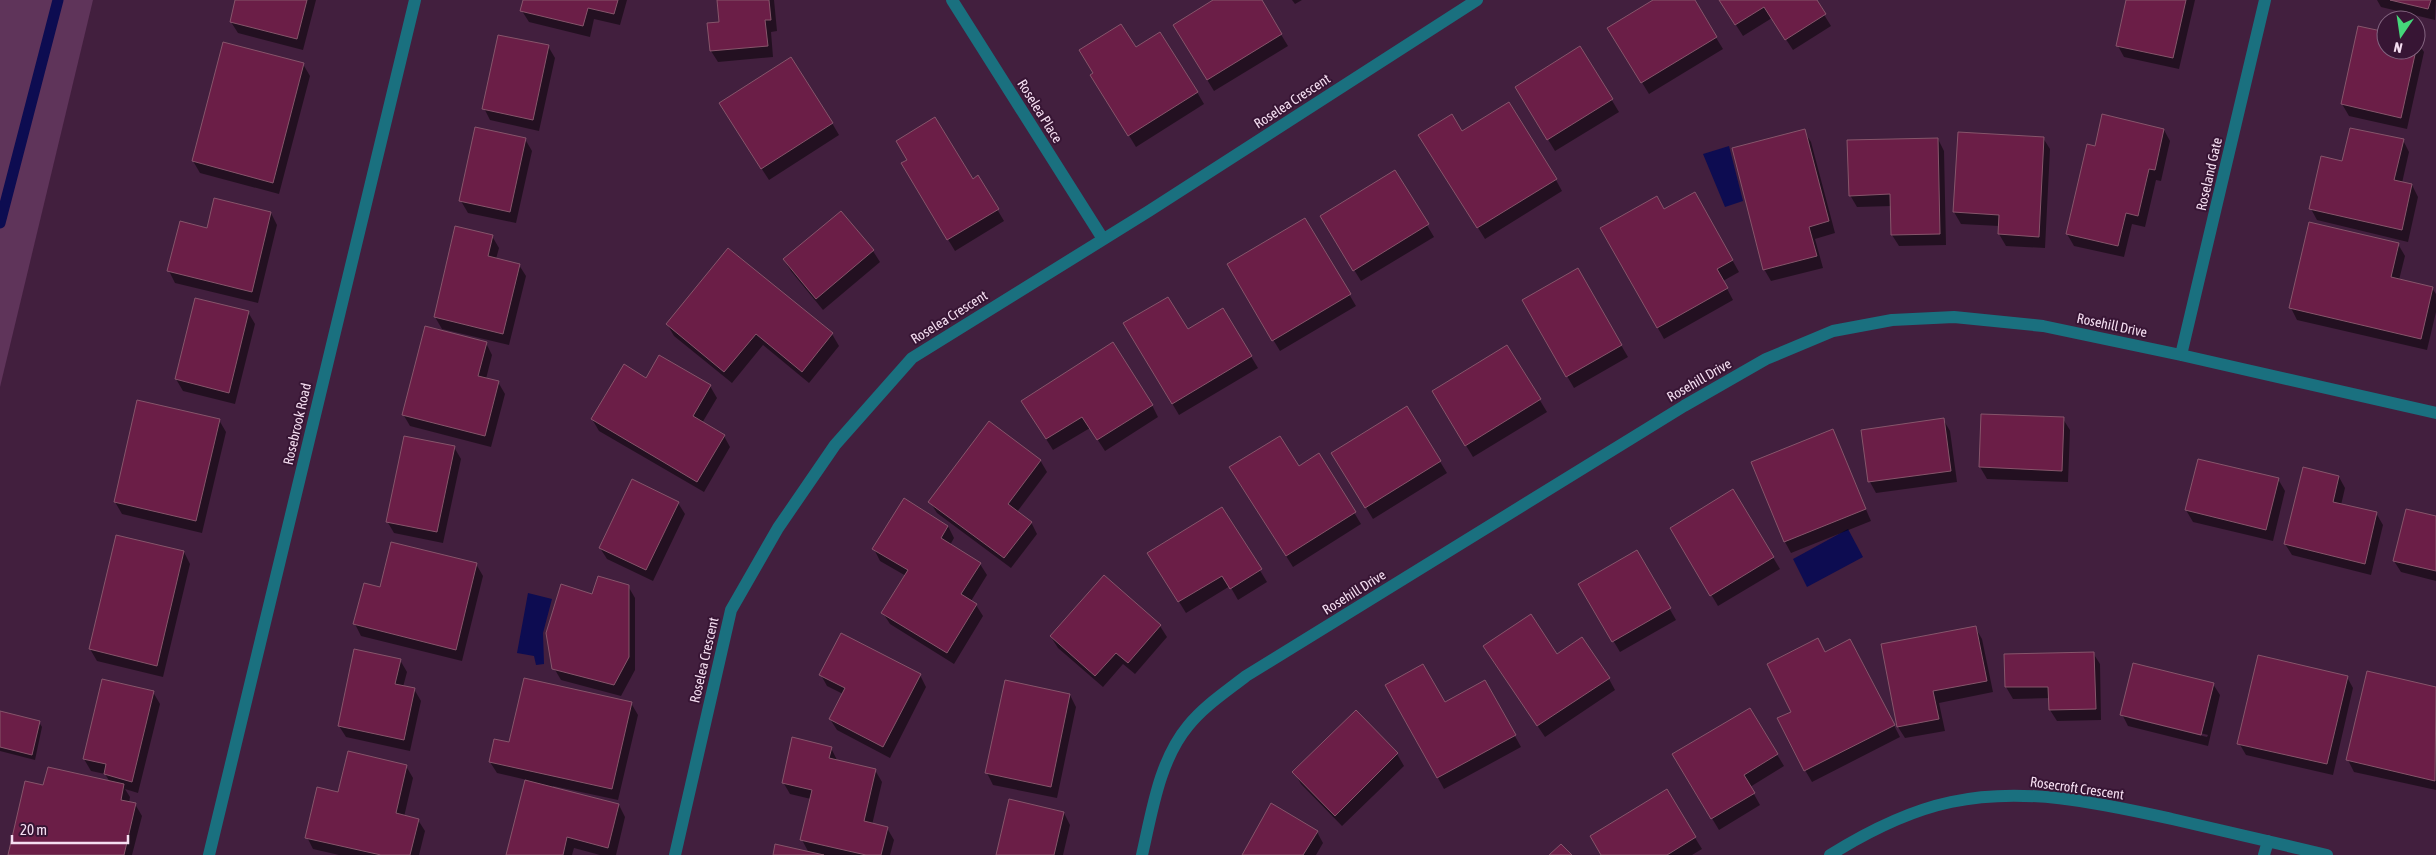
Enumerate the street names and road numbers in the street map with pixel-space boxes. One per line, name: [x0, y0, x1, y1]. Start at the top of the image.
street label: Roselea Crescent: [1251, 71, 1333, 131]
street label: Roselea Place: [1014, 76, 1066, 146]
street label: Roseland Gate: [2193, 136, 2225, 212]
street label: Roselea Crescent: [908, 287, 990, 347]
street label: Rosehill Drive: [2075, 310, 2149, 340]
street label: Rosehill Drive: [1664, 355, 1734, 405]
street label: Rosebrook Road: [280, 381, 314, 467]
street label: Rosehill Drive: [1319, 566, 1389, 618]
street label: Roselea Crescent: [686, 616, 722, 704]
street label: Rosecroft Crescent: [2029, 773, 2125, 803]

